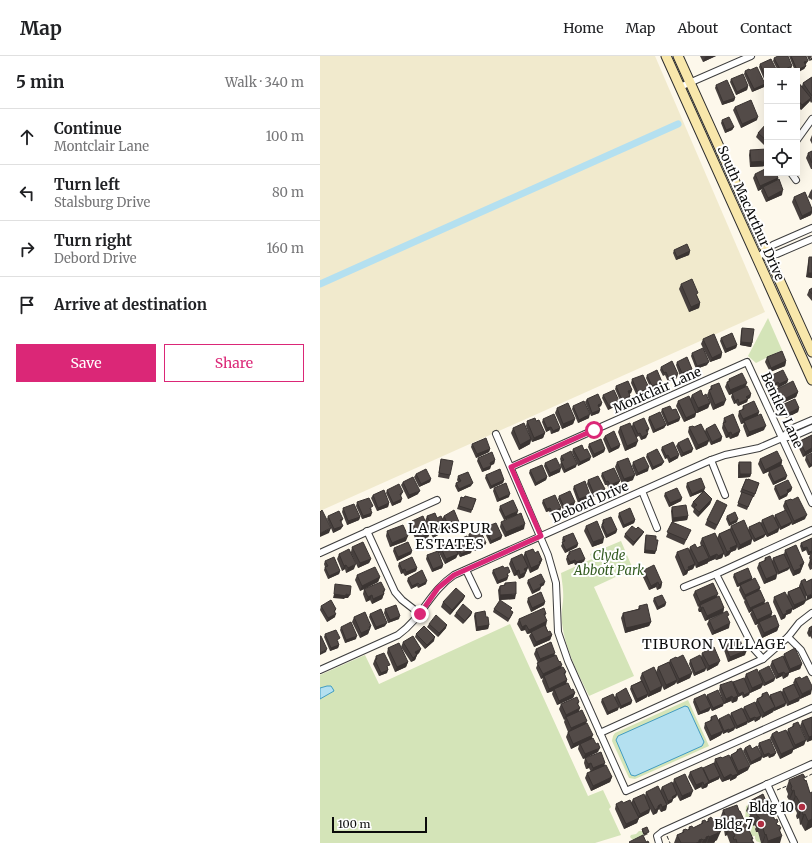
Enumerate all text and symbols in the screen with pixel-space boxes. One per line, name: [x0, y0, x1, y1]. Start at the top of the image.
text: Map: [20, 16, 62, 40]
text: Home: [563, 19, 604, 37]
text: Map: [626, 19, 655, 37]
text: About: [677, 19, 718, 37]
text: Contact: [740, 19, 792, 37]
map controls: [764, 68, 800, 176]
button: +: [764, 68, 800, 104]
text: 5 min: [16, 71, 64, 93]
text: Walk · 340 m: [225, 74, 304, 91]
button: −: [764, 104, 800, 140]
text: Continue: [54, 119, 122, 138]
icon: ahead: [16, 126, 38, 148]
text: 100 m: [266, 128, 304, 145]
text: Montclair Lane: [54, 138, 149, 155]
button: locate: [764, 140, 800, 176]
street label: South MacArthur Drive: [714, 143, 788, 283]
text: Turn left: [54, 175, 120, 194]
icon: left: [16, 182, 38, 204]
text: 80 m: [272, 184, 304, 201]
text: Stalsburg Drive: [54, 194, 150, 211]
text: Turn right: [54, 231, 132, 250]
icon: right: [16, 238, 38, 260]
text: 160 m: [266, 240, 304, 257]
text: Debord Drive: [54, 250, 137, 267]
icon: arrive: [16, 294, 38, 316]
text: Arrive at destination: [54, 295, 207, 314]
button: Save: [16, 344, 156, 382]
button: Share: [164, 344, 304, 382]
street label: Montclair Lane: [610, 363, 704, 417]
street label: Bentley Lane: [757, 369, 807, 451]
route start: [585, 421, 603, 439]
street label: Debord Drive: [549, 477, 631, 527]
district label: LARKSPUR ESTATES: [408, 519, 492, 553]
park label: Clyde Abbott Park: [573, 547, 644, 579]
route end: [411, 605, 429, 623]
district label: TIBURON VILLAGE: [642, 635, 786, 653]
place label: Bldg 10: [749, 799, 794, 816]
marker: Bldg 10: [797, 802, 807, 812]
scale bar: [332, 815, 427, 834]
place label: Bldg 7: [714, 816, 754, 833]
text: 100 m: [338, 817, 370, 831]
marker: Bldg 7: [756, 819, 766, 829]

